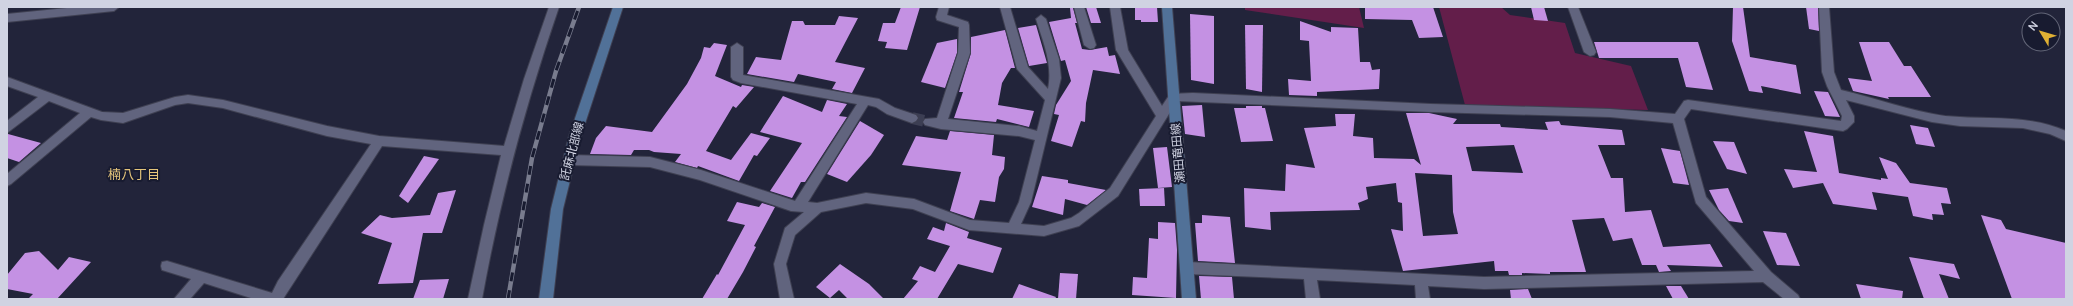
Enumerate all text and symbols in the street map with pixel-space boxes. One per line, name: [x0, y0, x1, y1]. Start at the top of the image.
north arrow: [2021, 12, 2061, 52]
text: N: [2024, 18, 2041, 33]
street label: 託麻北部線: [556, 120, 587, 182]
street label: 瀬田竜田線: [1166, 122, 1189, 184]
district label: 楠八丁目: [108, 165, 160, 183]

